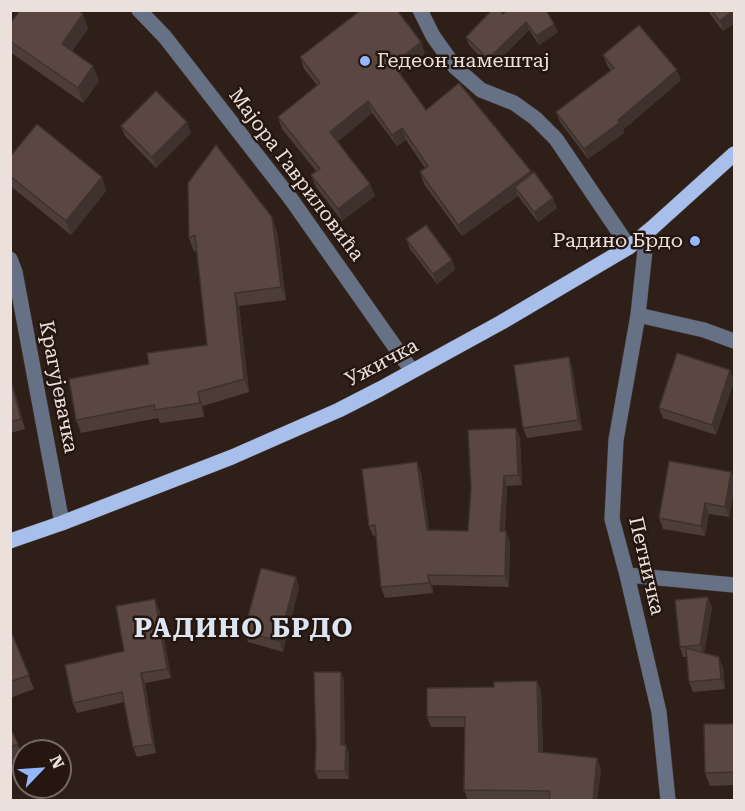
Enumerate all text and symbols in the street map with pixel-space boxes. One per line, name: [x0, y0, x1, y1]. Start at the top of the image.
place label: Гедеон намештај: [377, 49, 550, 73]
marker: Гедеон намештај: [358, 54, 372, 68]
street label: Мајора Гавриловића: [223, 84, 369, 266]
place label: Радино Брдо: [553, 229, 683, 253]
marker: Радино Брдо: [688, 234, 702, 248]
street label: Крагујевачка: [33, 319, 83, 455]
street label: Ужичка: [341, 334, 423, 392]
street label: Петничка: [623, 514, 669, 618]
district label: РАДИНО БРДО: [134, 613, 354, 645]
north arrow: [12, 739, 72, 799]
text: N: [46, 752, 68, 772]

